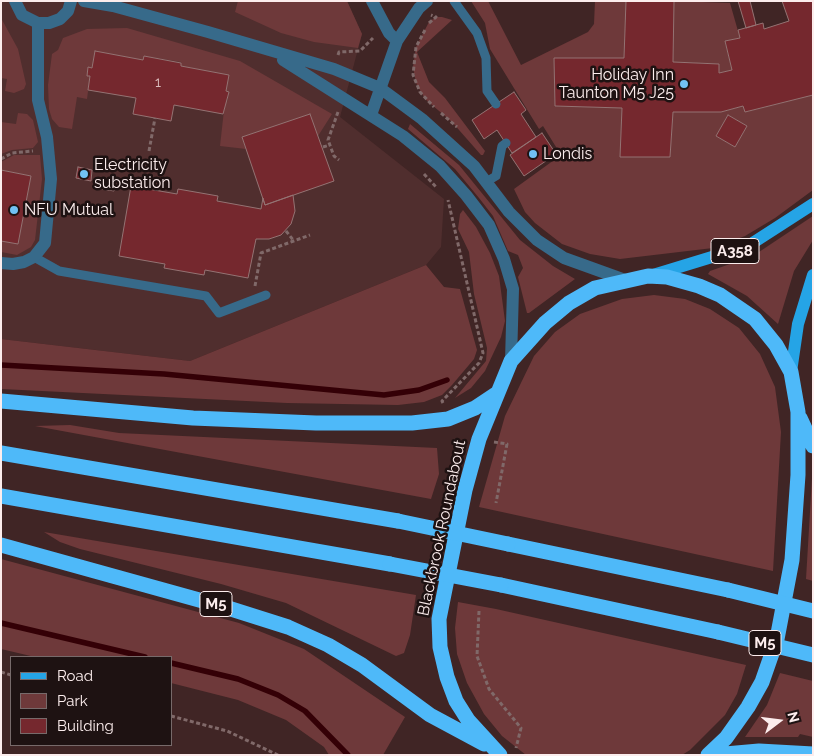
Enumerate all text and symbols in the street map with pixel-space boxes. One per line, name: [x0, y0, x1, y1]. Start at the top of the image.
place label: Holiday Inn Taunton M5 J25: [559, 65, 674, 103]
house number: 1: [155, 75, 161, 91]
marker: Holiday Inn Taunton M5 J25: [678, 78, 690, 90]
place label: Londis: [543, 144, 592, 164]
marker: Londis: [527, 148, 539, 160]
place label: Electricity substation: [94, 155, 171, 193]
marker: Electricity substation: [78, 168, 90, 180]
place label: NFU Mutual: [24, 200, 113, 220]
marker: NFU Mutual: [8, 204, 20, 216]
road number: A358: [711, 238, 759, 264]
street label: Blackbrook Roundabout: [414, 438, 470, 618]
road number: M5: [200, 592, 232, 616]
road number: M5: [749, 630, 781, 656]
legend: [10, 656, 172, 746]
text: Road: [57, 667, 93, 685]
text: Park: [57, 692, 88, 710]
north arrow: [754, 696, 804, 746]
text: N: [784, 710, 803, 724]
text: Building: [57, 717, 114, 735]

